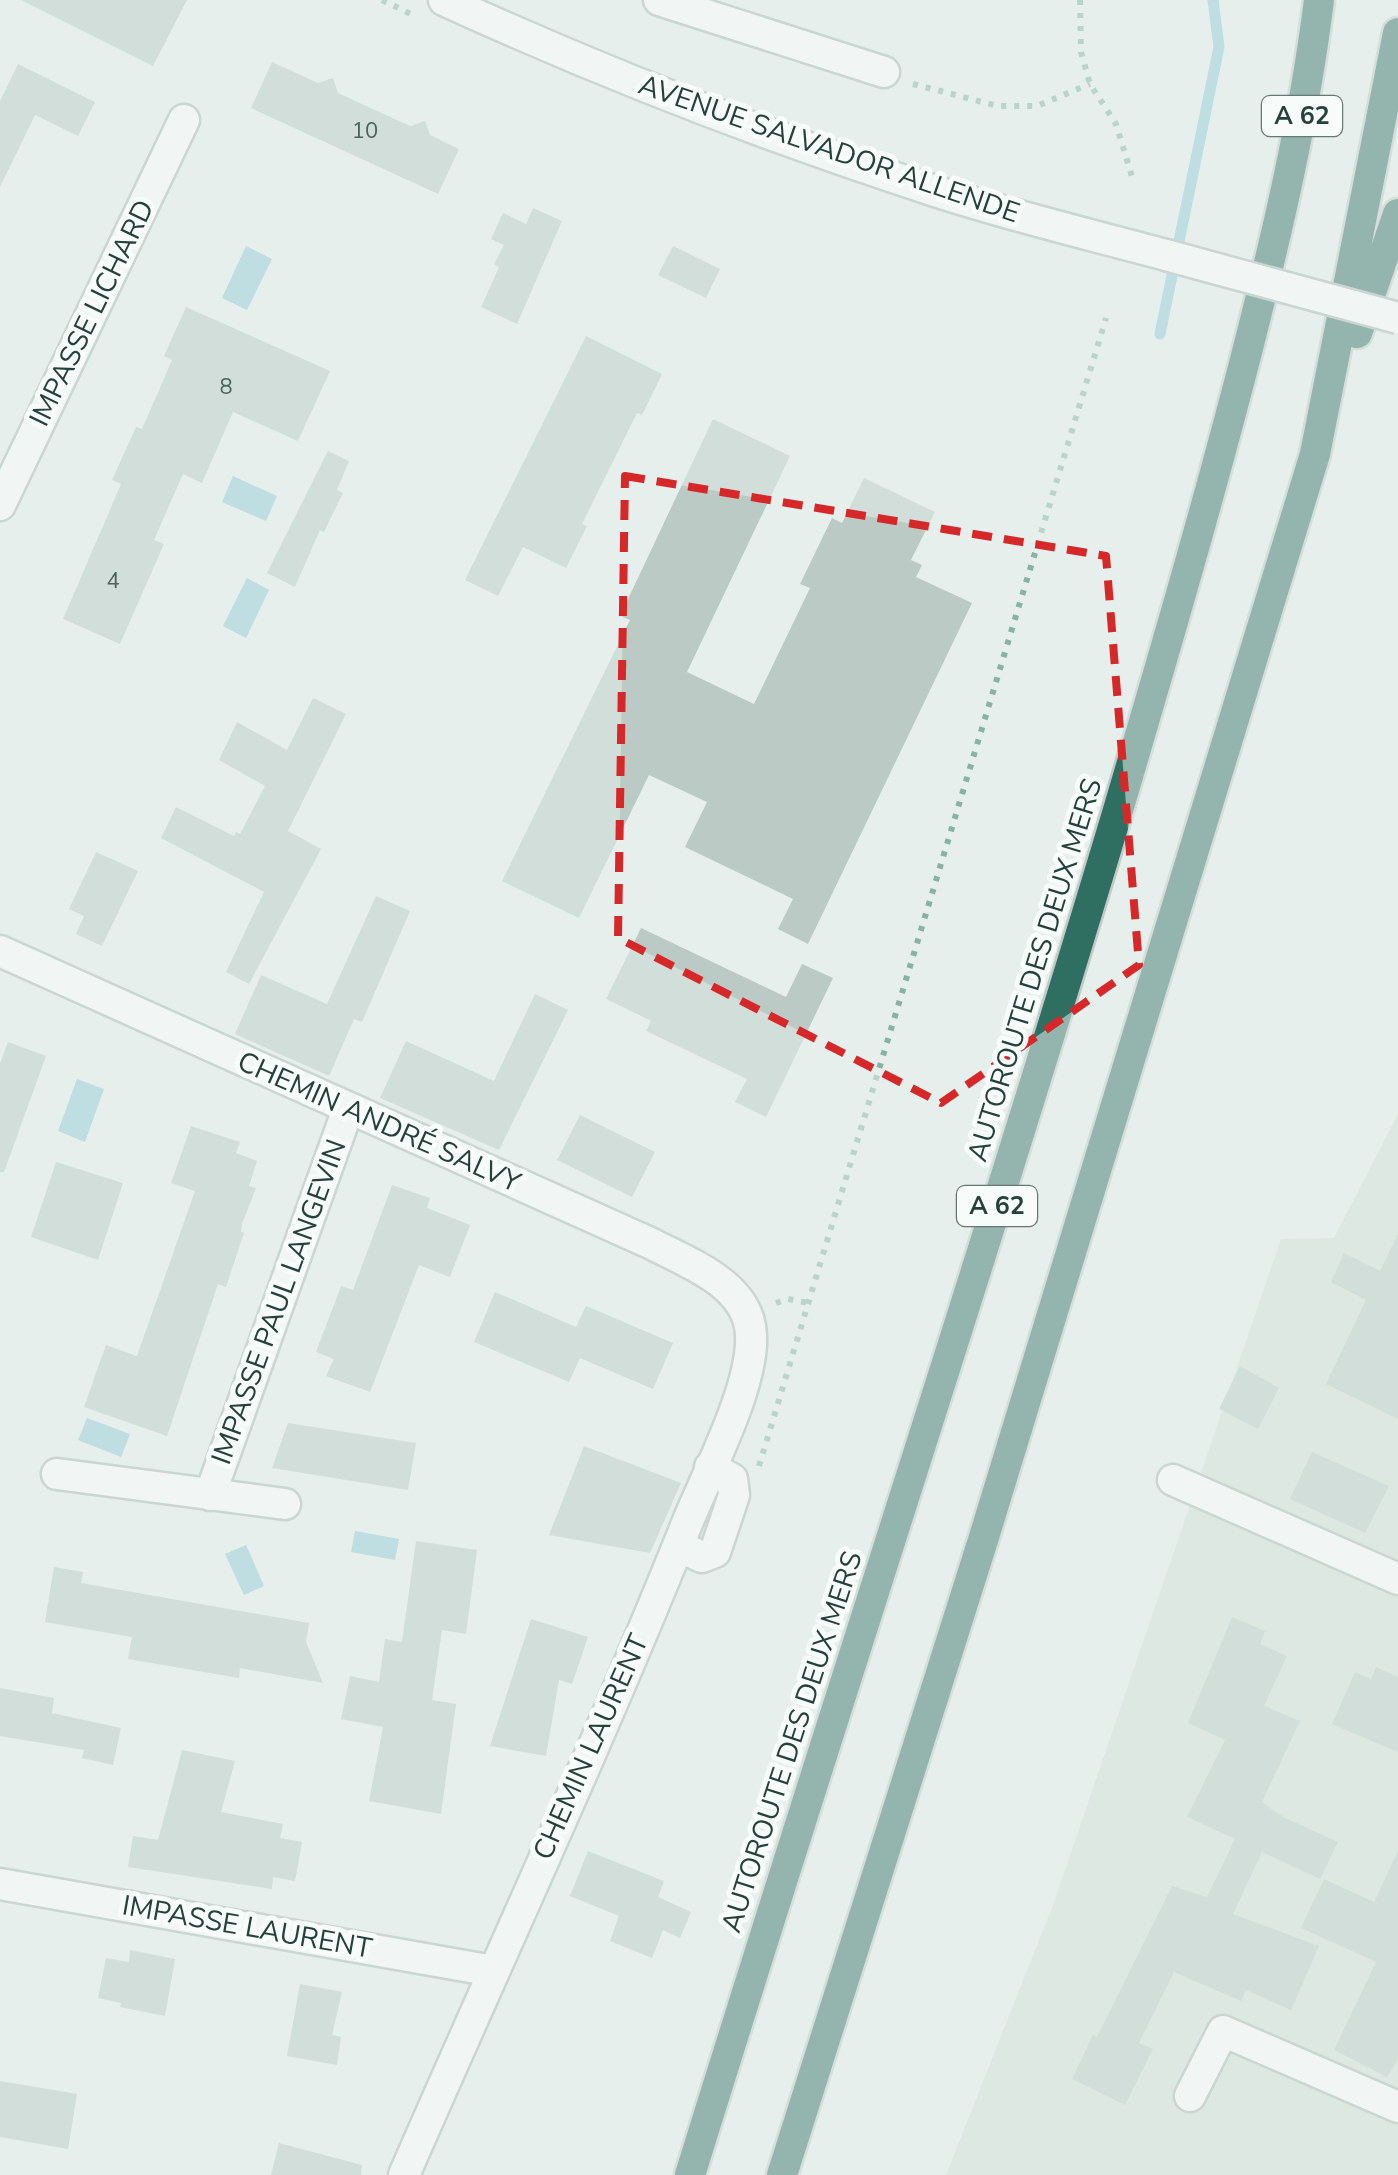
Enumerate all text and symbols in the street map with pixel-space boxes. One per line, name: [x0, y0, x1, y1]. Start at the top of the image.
street label: AVENUE SALVADOR ALLENDE: [633, 66, 1025, 232]
road number: A 62: [1262, 96, 1342, 136]
house number: 10: [352, 116, 378, 146]
street label: IMPASSE LICHARD: [21, 193, 163, 433]
house number: 8: [219, 372, 233, 402]
house number: 4: [106, 566, 120, 596]
street label: AUTOROUTE DES DEUX MERS: [959, 774, 1111, 1166]
street label: CHEMIN ANDRÉ SALVY: [232, 1042, 528, 1202]
street label: IMPASSE PAUL LANGEVIN: [202, 1134, 356, 1470]
road number: A 62: [957, 1186, 1037, 1226]
street label: AUTOROUTE DES DEUX MERS: [712, 1547, 872, 1937]
street label: CHEMIN LAURENT: [524, 1628, 658, 1866]
street label: IMPASSE LAURENT: [119, 1886, 375, 1968]

